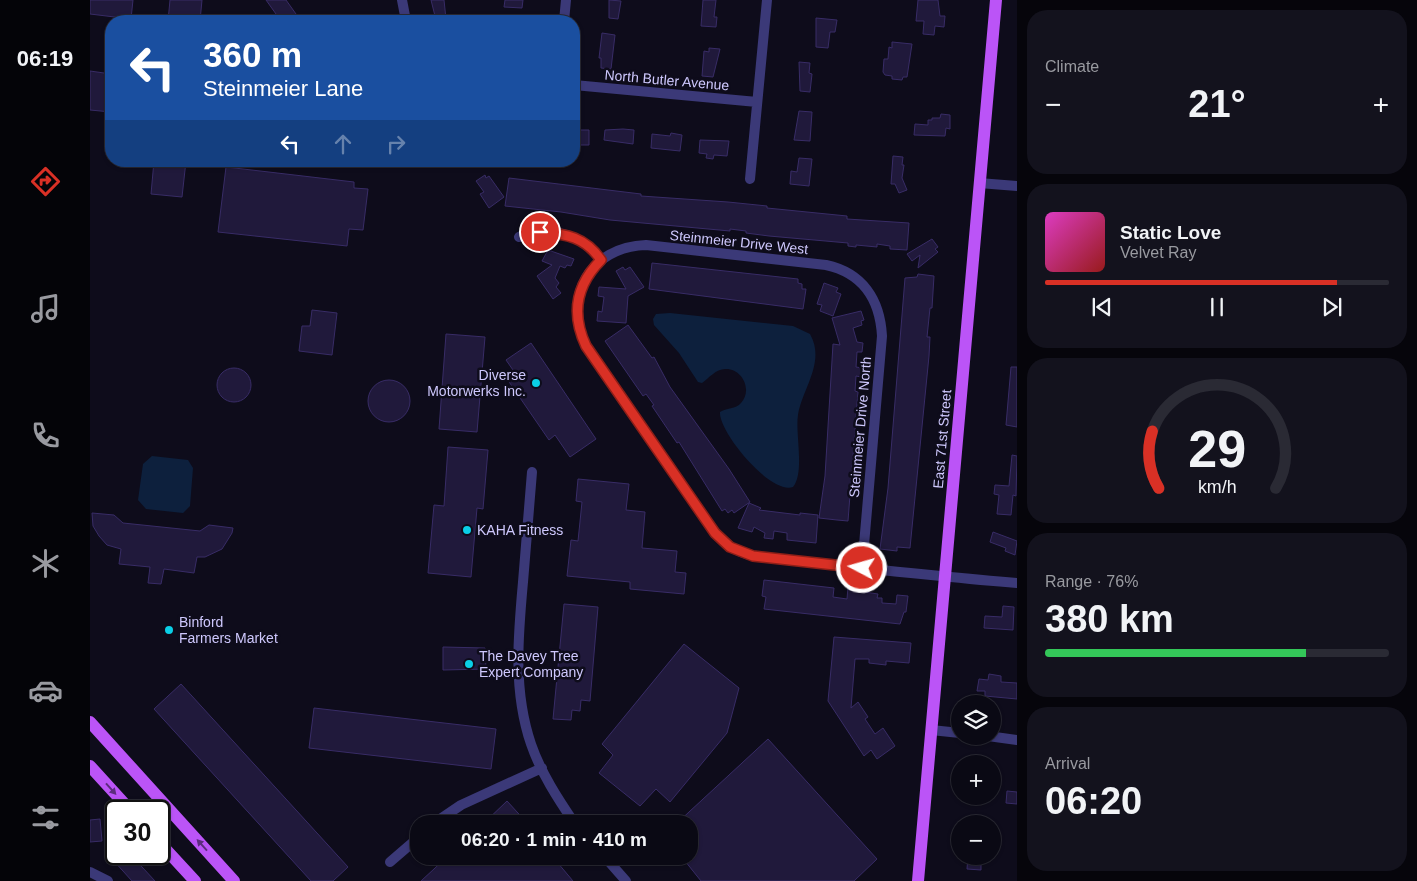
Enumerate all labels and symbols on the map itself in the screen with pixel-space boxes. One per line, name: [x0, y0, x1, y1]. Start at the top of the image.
street label: North Butler Avenue: [604, 67, 730, 93]
pin: [519, 211, 561, 253]
street label: Steinmeier Drive West: [669, 227, 809, 257]
street label: Steinmeier Drive North: [846, 356, 874, 498]
place label: Diverse Motorwerks Inc.: [427, 367, 526, 399]
marker: Diverse Motorwerks Inc.: [530, 377, 542, 389]
street label: East 71st Street: [930, 389, 954, 489]
place label: KAHA Fitness: [477, 522, 563, 538]
marker: KAHA Fitness: [461, 524, 473, 536]
position arrow: [835, 541, 887, 593]
place label: Binford Farmers Market: [179, 614, 278, 646]
marker: Binford Farmers Market: [163, 624, 175, 636]
place label: The Davey Tree Expert Company: [479, 648, 583, 680]
marker: The Davey Tree Expert Company: [463, 658, 475, 670]
one-way arrow: [105, 782, 116, 795]
speed limit sign: 30: [105, 800, 170, 865]
one-way arrow: [196, 839, 208, 851]

